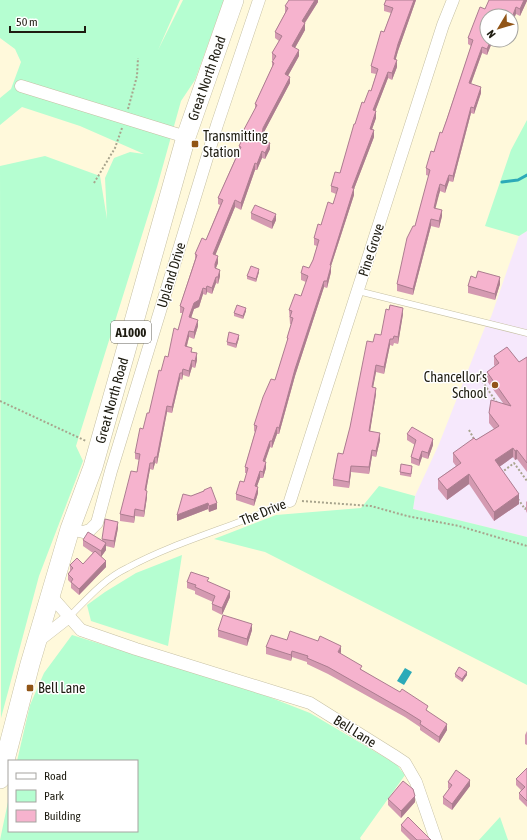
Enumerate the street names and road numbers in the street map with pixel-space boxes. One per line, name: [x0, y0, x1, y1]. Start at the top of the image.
street label: Great North Road: [184, 34, 229, 123]
street label: Pine Grove: [355, 221, 387, 279]
street label: Upland Drive: [153, 240, 189, 310]
road number: A1000: [111, 321, 151, 343]
street label: Great North Road: [92, 355, 132, 445]
street label: The Drive: [238, 496, 288, 528]
street label: Bell Lane: [331, 712, 379, 750]

